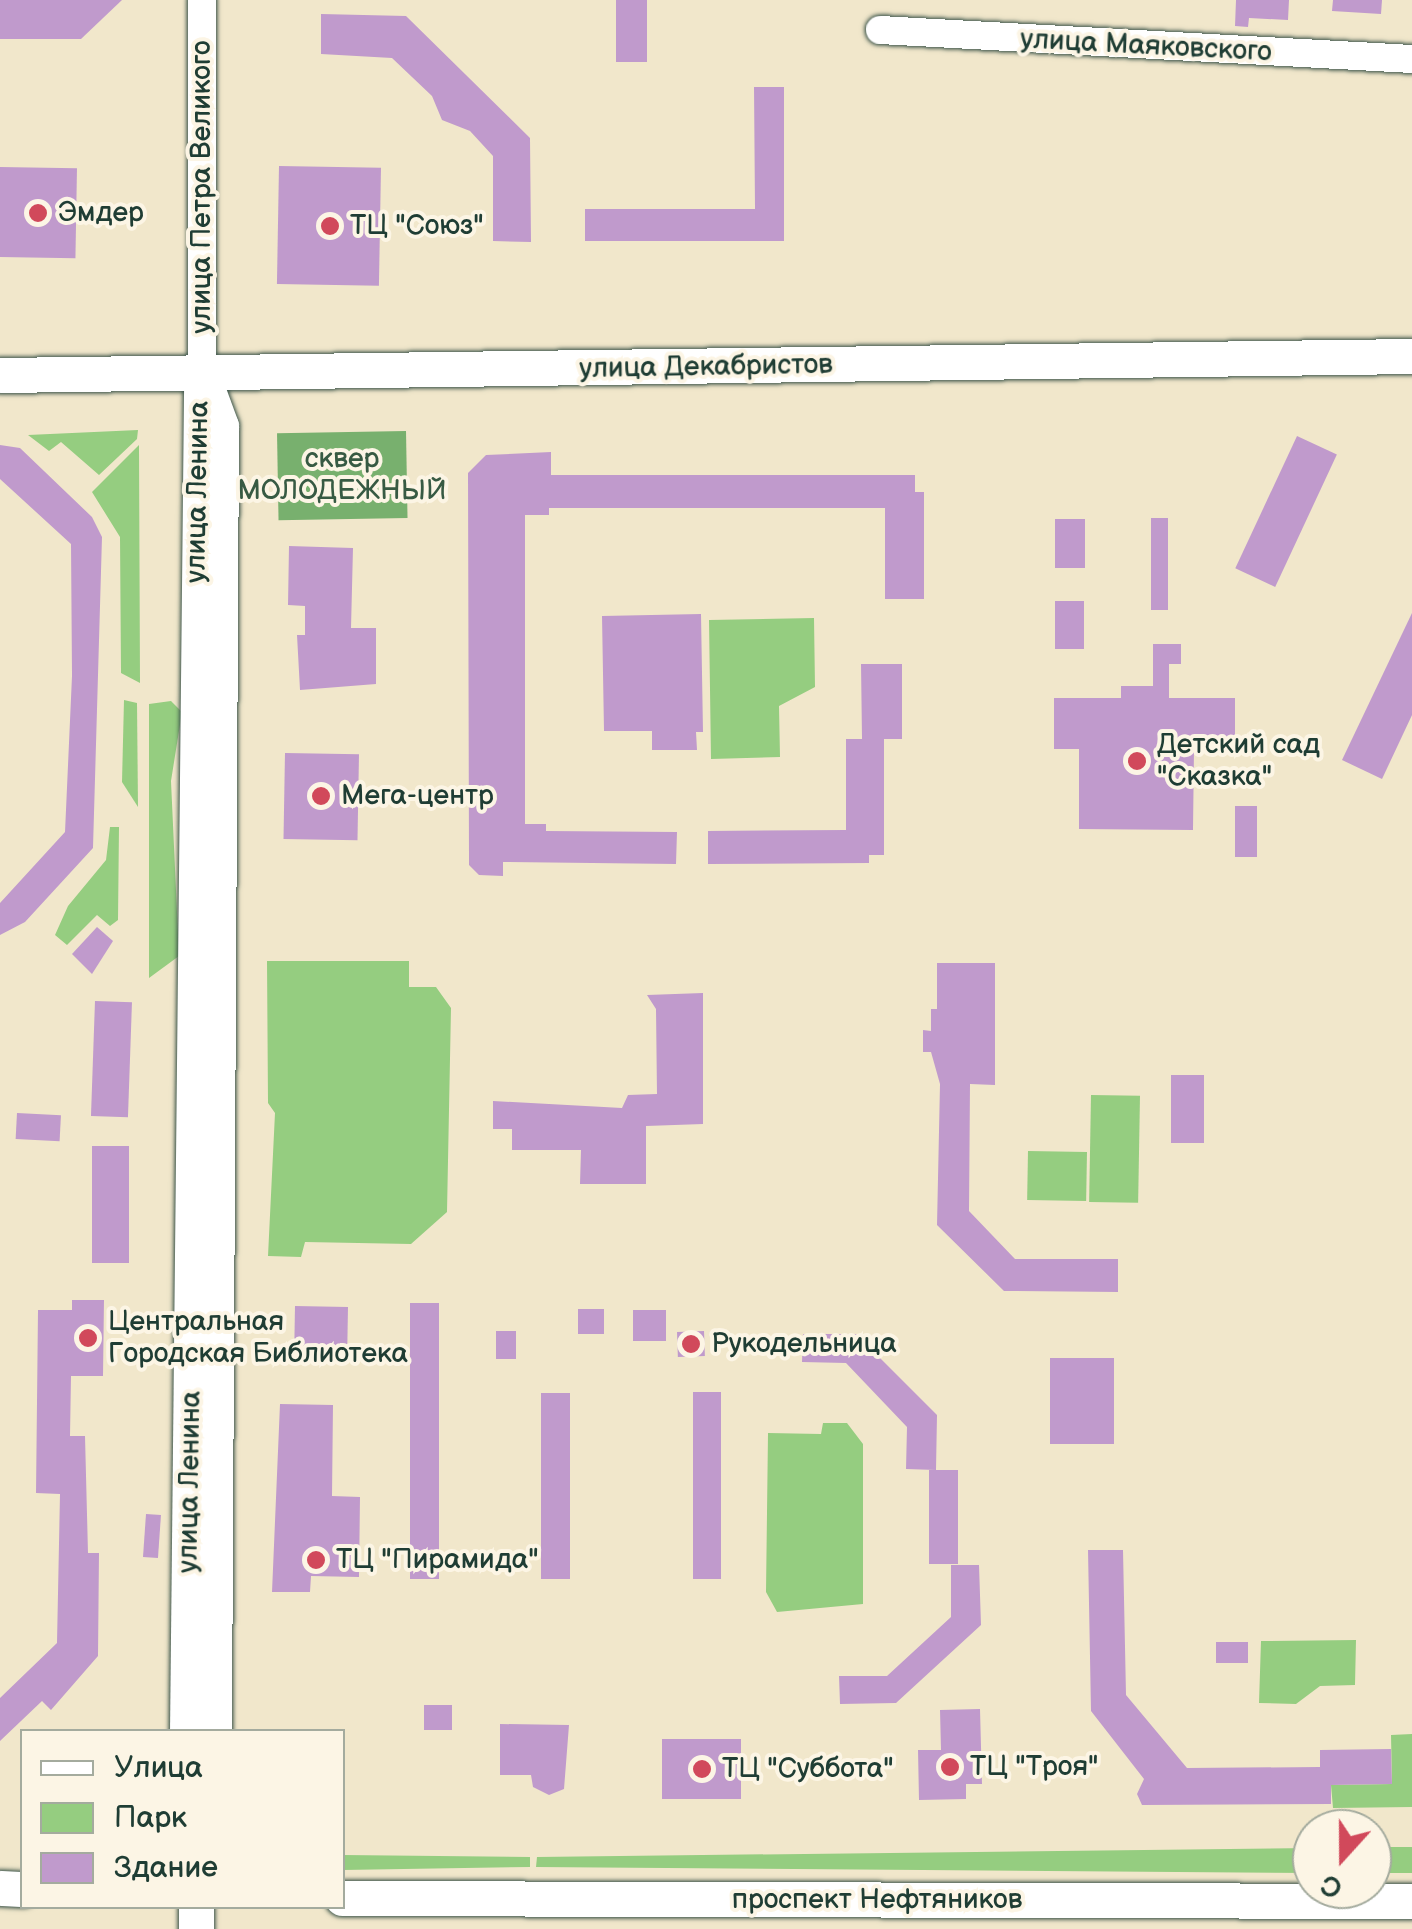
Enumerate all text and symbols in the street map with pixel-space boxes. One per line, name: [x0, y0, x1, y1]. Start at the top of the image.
street label: улица Маяковского: [1019, 23, 1273, 69]
street label: улица Петра Великого: [185, 40, 219, 334]
place label: Эмдер: [58, 196, 144, 230]
marker: Эмдер: [27, 202, 49, 224]
place label: ТЦ "Союз": [350, 209, 484, 243]
marker: ТЦ "Союз": [319, 215, 341, 237]
street label: улица Декабристов: [579, 348, 833, 386]
street label: улица Ленина: [180, 401, 216, 583]
park label: сквер МОЛОДЕЖНЫЙ: [237, 442, 447, 508]
place label: Детский сад "Сказка": [1157, 728, 1320, 794]
marker: Детский сад "Сказка": [1126, 750, 1148, 772]
place label: Мега-центр: [341, 779, 494, 813]
marker: Мега-центр: [310, 785, 332, 807]
place label: Центральная Городская Библиотека: [108, 1305, 408, 1371]
marker: Центральная Городская Библиотека: [77, 1327, 99, 1349]
place label: Рукодельница: [711, 1327, 897, 1361]
marker: Рукодельница: [680, 1333, 702, 1355]
street label: улица Ленина: [172, 1391, 208, 1573]
place label: ТЦ "Пирамида": [336, 1543, 539, 1577]
marker: ТЦ "Пирамида": [305, 1549, 327, 1571]
legend: [20, 1729, 345, 1909]
text: Улица: [114, 1750, 203, 1786]
place label: ТЦ "Троя": [970, 1750, 1098, 1784]
place label: ТЦ "Суббота": [722, 1752, 894, 1786]
marker: ТЦ "Троя": [939, 1756, 961, 1778]
marker: ТЦ "Суббота": [691, 1758, 713, 1780]
text: Парк: [114, 1800, 187, 1836]
north arrow: [1292, 1809, 1392, 1909]
text: Здание: [114, 1850, 218, 1886]
text: С: [1317, 1867, 1347, 1904]
street label: проспект Нефтяников: [732, 1883, 1022, 1917]

